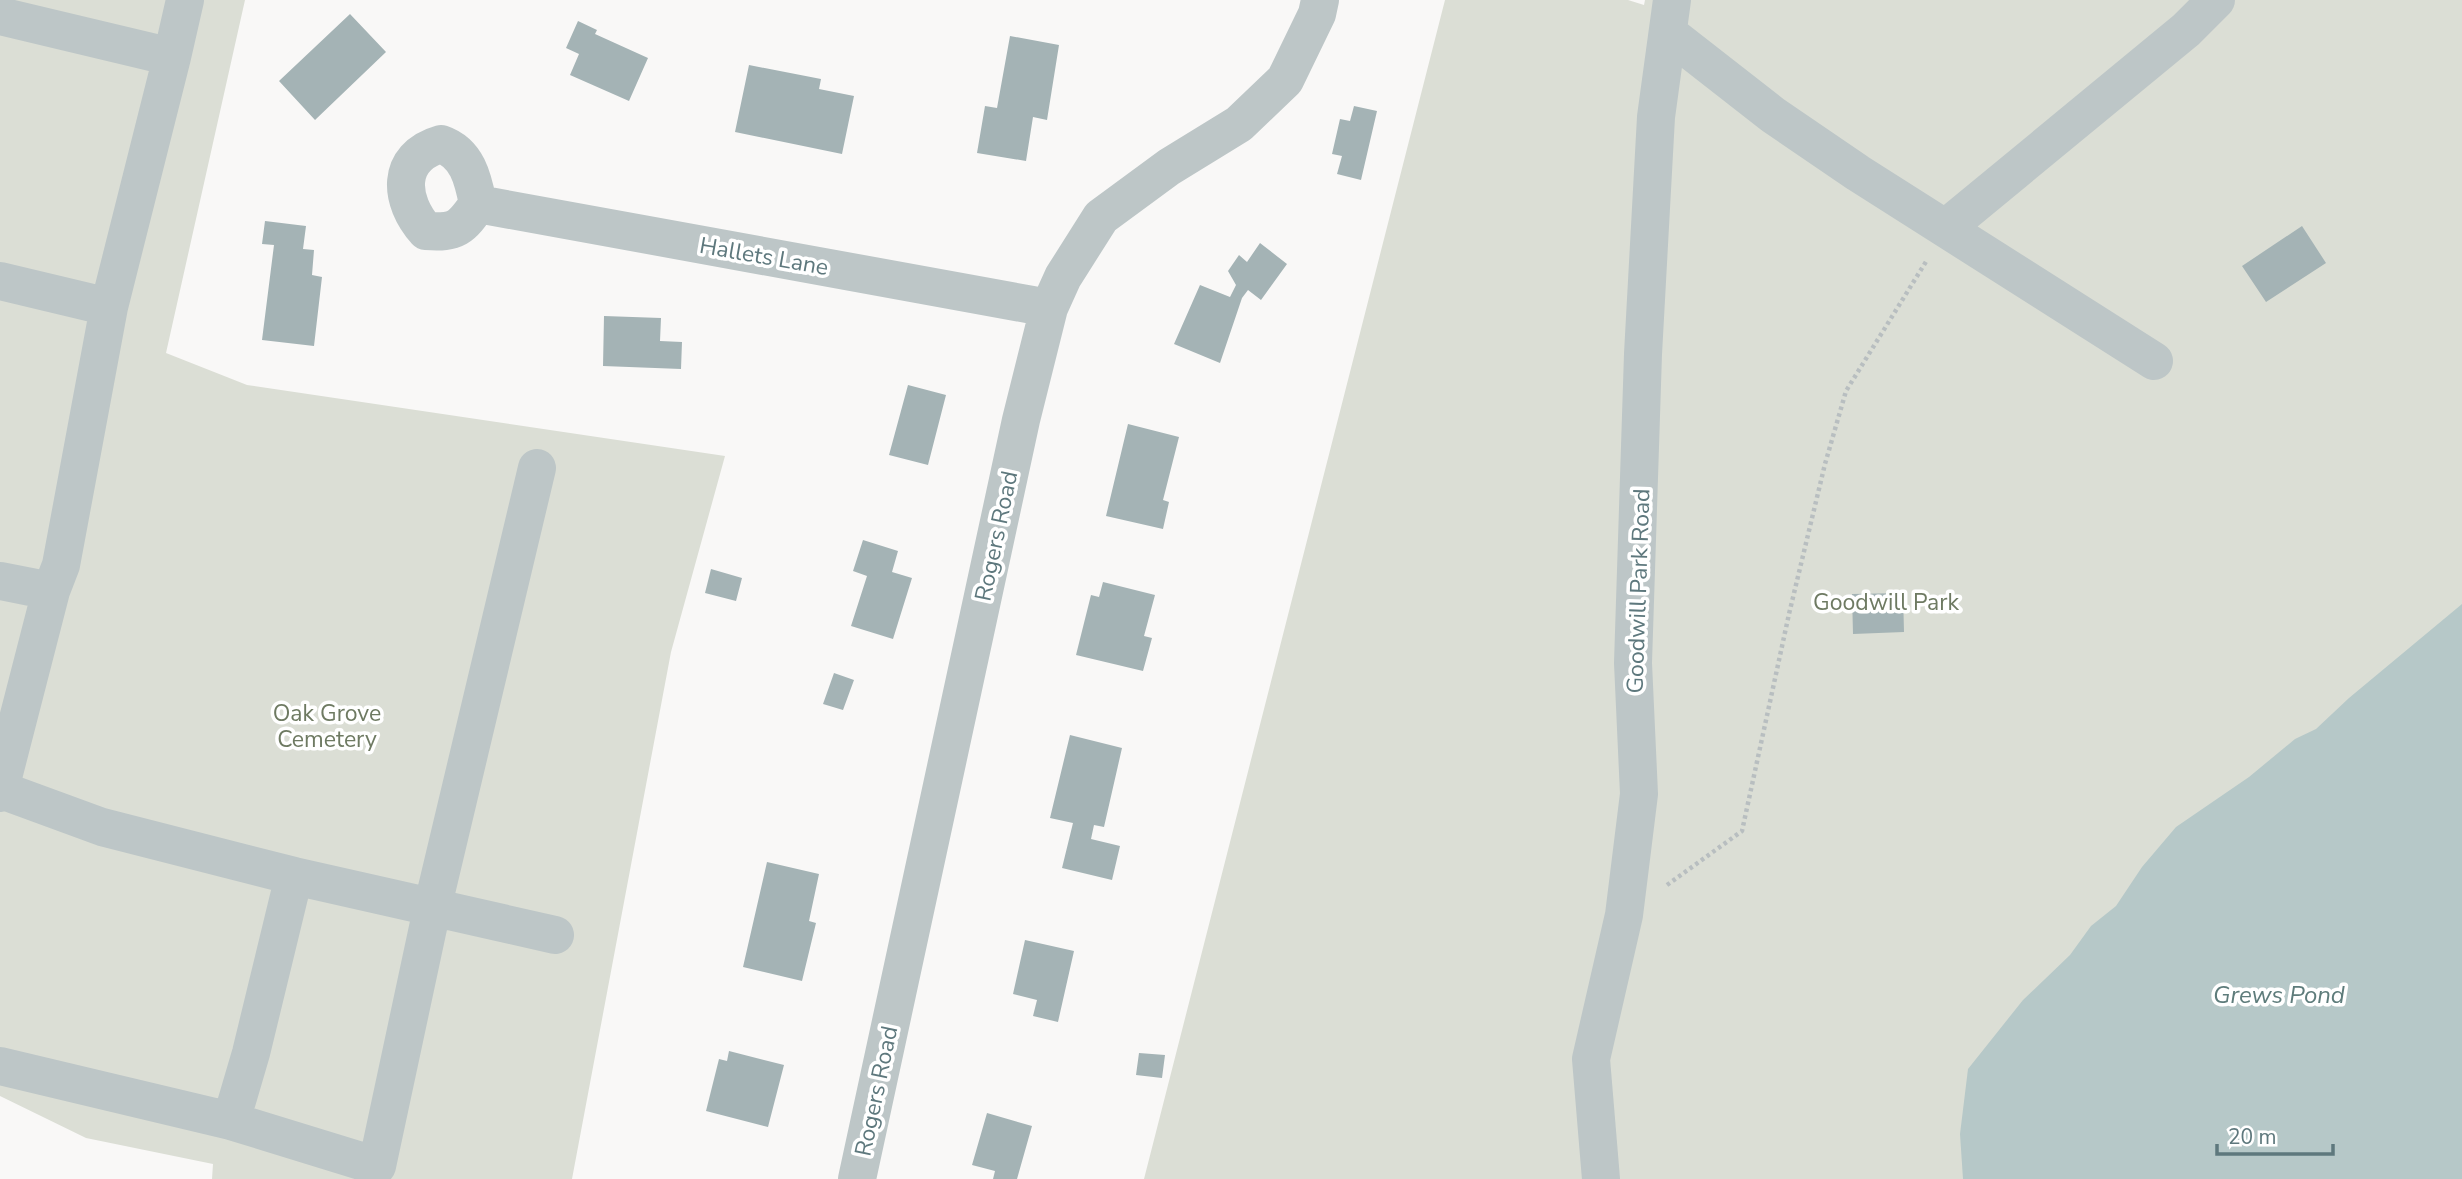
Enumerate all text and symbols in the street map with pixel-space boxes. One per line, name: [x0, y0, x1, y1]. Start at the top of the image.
street label: Hallets Lane: [697, 230, 831, 283]
street label: Rogers Road: [968, 468, 1025, 604]
street label: Goodwill Park Road: [1619, 488, 1658, 694]
park label: Goodwill Park: [1813, 587, 1959, 618]
park label: Oak Grove Cemetery: [273, 698, 381, 755]
water label: Grews Pond: [2213, 979, 2345, 1011]
street label: Rogers Road: [848, 1023, 905, 1159]
scale bar: [2217, 1112, 2332, 1156]
text: 20 m: [2228, 1123, 2277, 1151]

